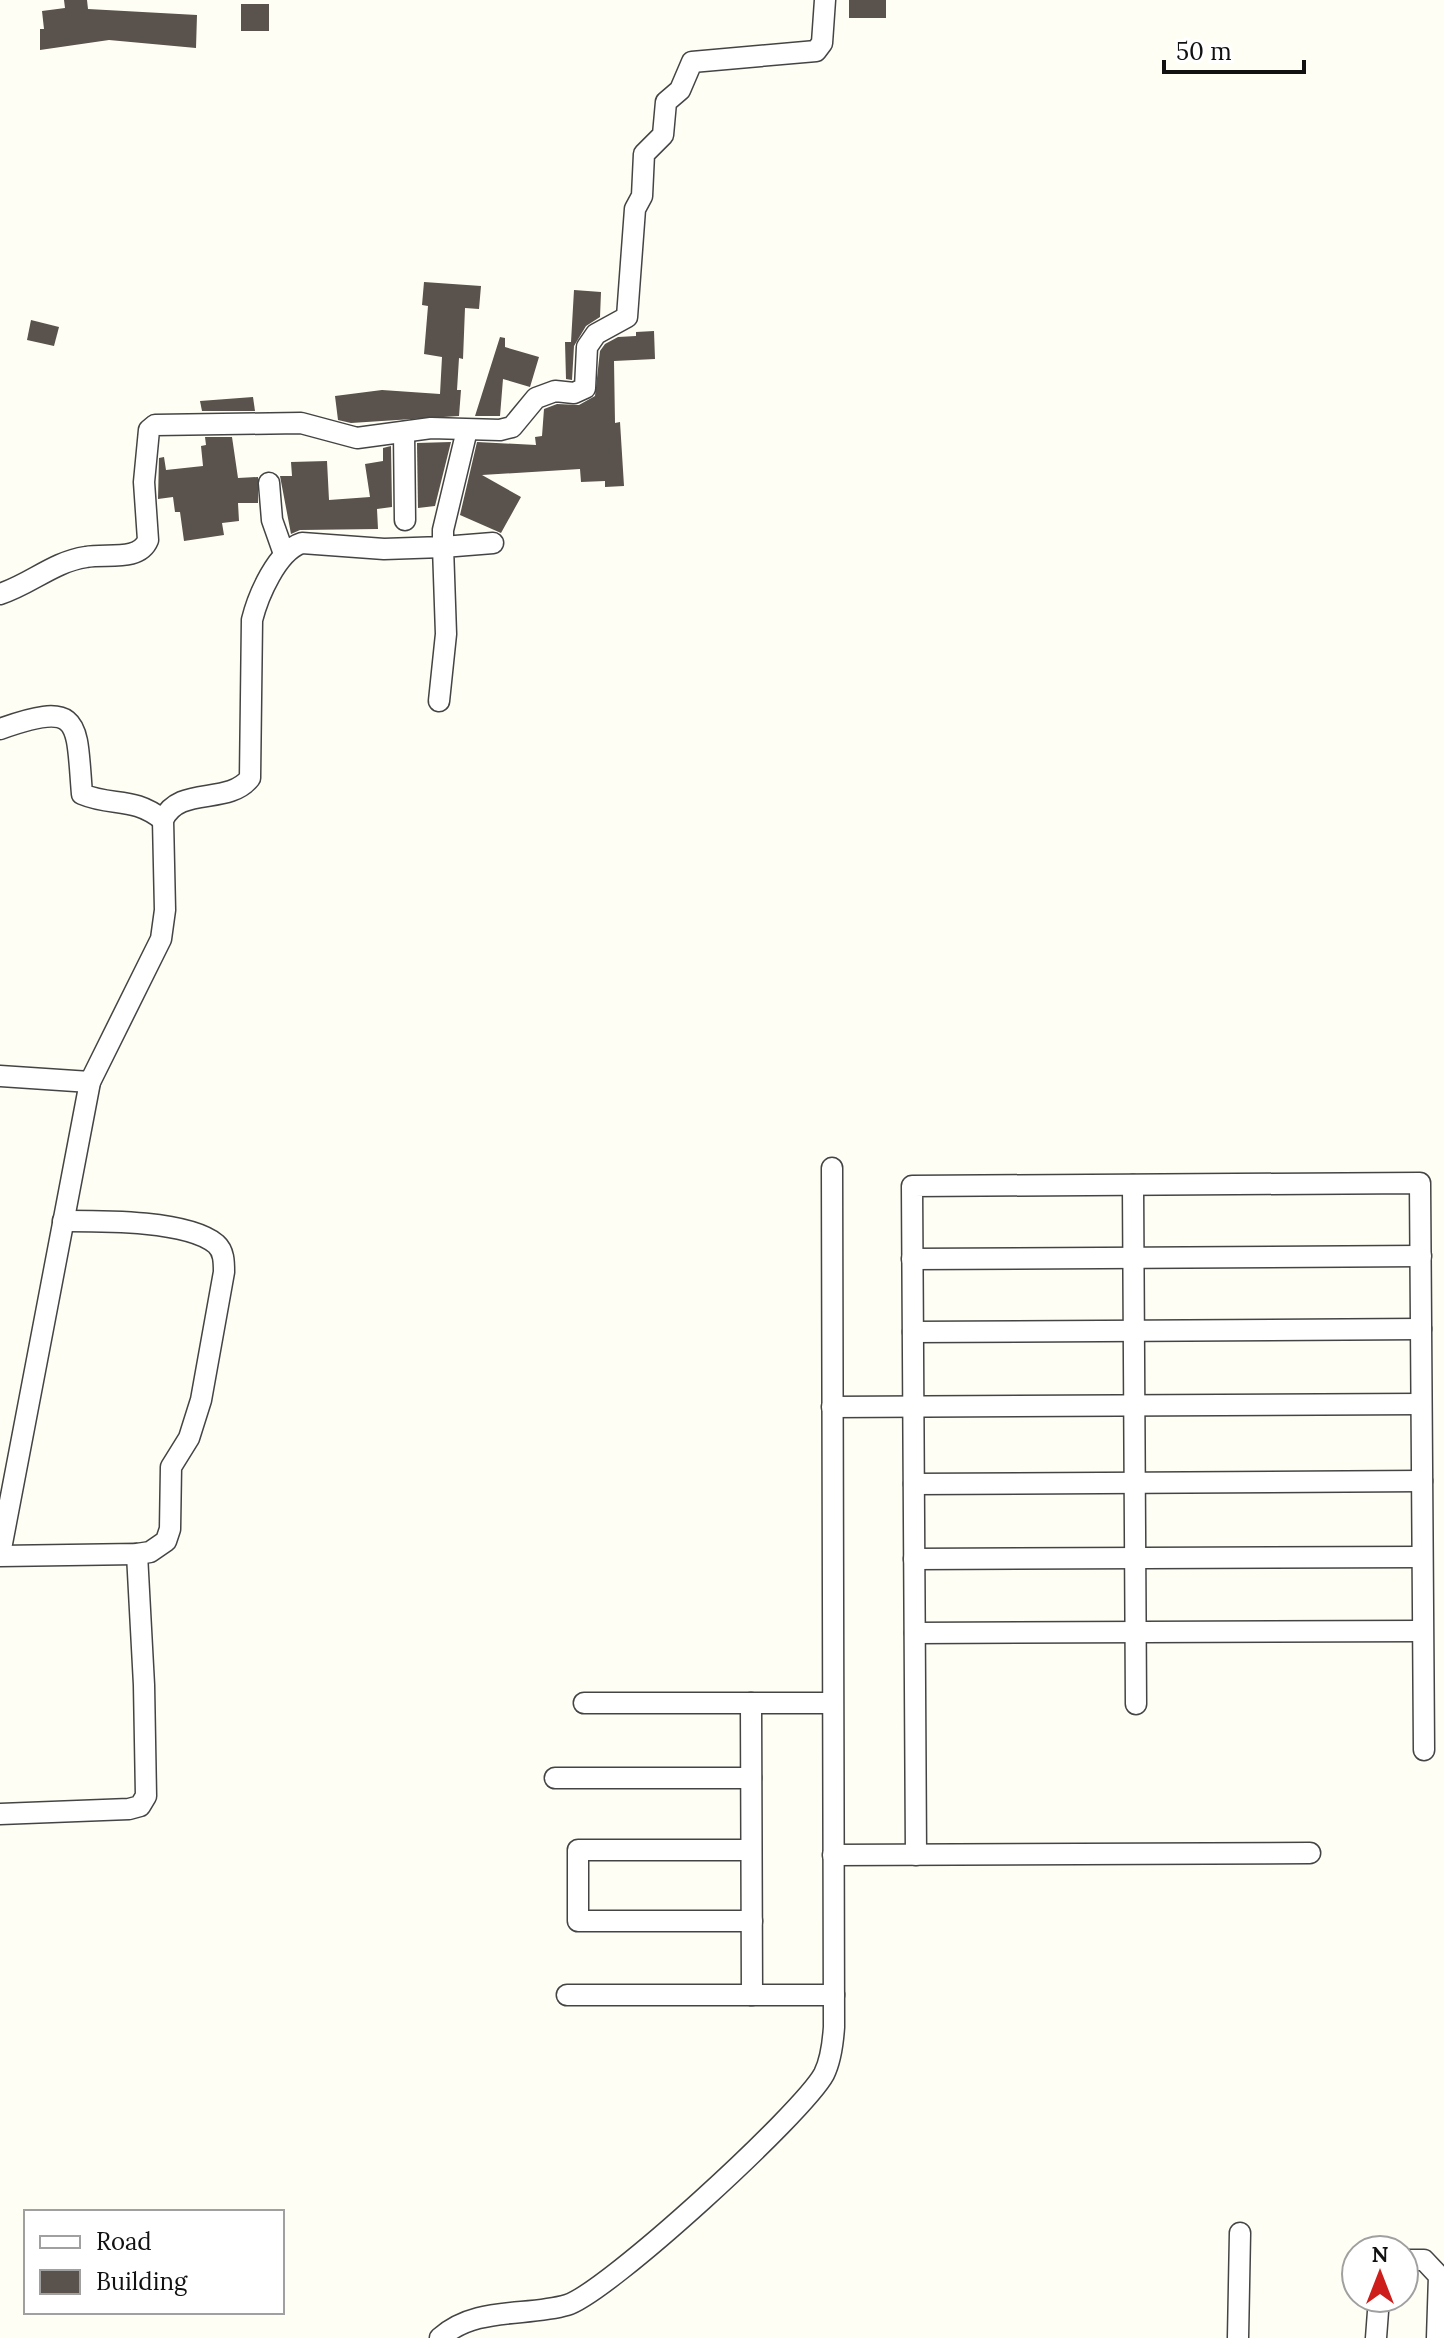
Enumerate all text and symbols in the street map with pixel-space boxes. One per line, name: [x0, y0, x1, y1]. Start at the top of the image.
scale bar: [1164, 24, 1304, 74]
text: 50 m: [1176, 36, 1232, 67]
legend: [24, 2210, 284, 2314]
text: Road: [96, 2226, 152, 2257]
north arrow: [1340, 2234, 1420, 2314]
text: N: [1371, 2240, 1389, 2268]
text: Building: [96, 2266, 188, 2297]

